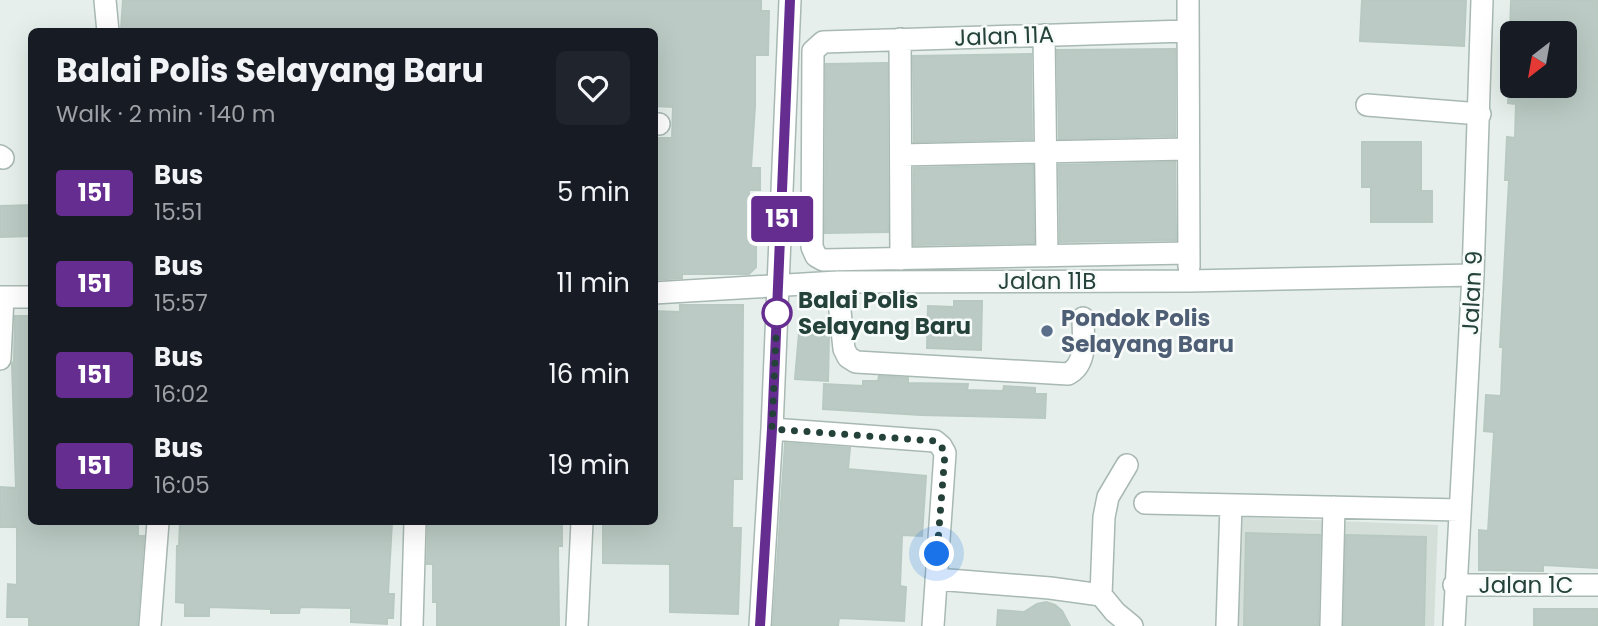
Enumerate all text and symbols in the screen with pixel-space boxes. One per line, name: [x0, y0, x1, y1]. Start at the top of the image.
street label: Jalan 11A: [953, 18, 1055, 54]
north arrow: [1500, 21, 1577, 98]
map controls: [1500, 21, 1577, 98]
text: Balai Polis Selayang Baru: [56, 47, 484, 94]
button: heart: [556, 51, 630, 125]
text: Walk · 2 min · 140 m: [56, 98, 275, 130]
text: Bus: [154, 157, 203, 193]
text: 5 min: [557, 174, 630, 210]
text: 151: [78, 176, 111, 209]
text: 15:51: [154, 196, 203, 228]
line badge: 151: [742, 196, 822, 242]
text: 151: [765, 202, 799, 235]
text: Bus: [154, 248, 203, 284]
street label: Jalan 9: [1454, 250, 1490, 336]
text: 11 min: [557, 265, 630, 301]
street label: Jalan 11B: [998, 265, 1096, 297]
text: 151: [78, 267, 111, 300]
place label: Balai Polis Selayang Baru: [798, 284, 971, 342]
text: 15:57: [154, 287, 208, 319]
marker: Balai Polis Selayang Baru: [762, 298, 792, 328]
place label: Pondok Polis Selayang Baru: [1061, 302, 1234, 360]
marker: Pondok Polis Selayang Baru: [1039, 323, 1055, 339]
text: Bus: [154, 339, 203, 375]
text: 16 min: [548, 356, 630, 392]
text: 151: [78, 358, 111, 391]
text: 16:02: [154, 378, 209, 410]
text: Bus: [154, 430, 203, 466]
text: 19 min: [549, 447, 630, 483]
text: 151: [78, 449, 111, 482]
text: 16:05: [154, 469, 210, 501]
your location: [919, 536, 954, 571]
street label: Jalan 1C: [1479, 569, 1573, 601]

